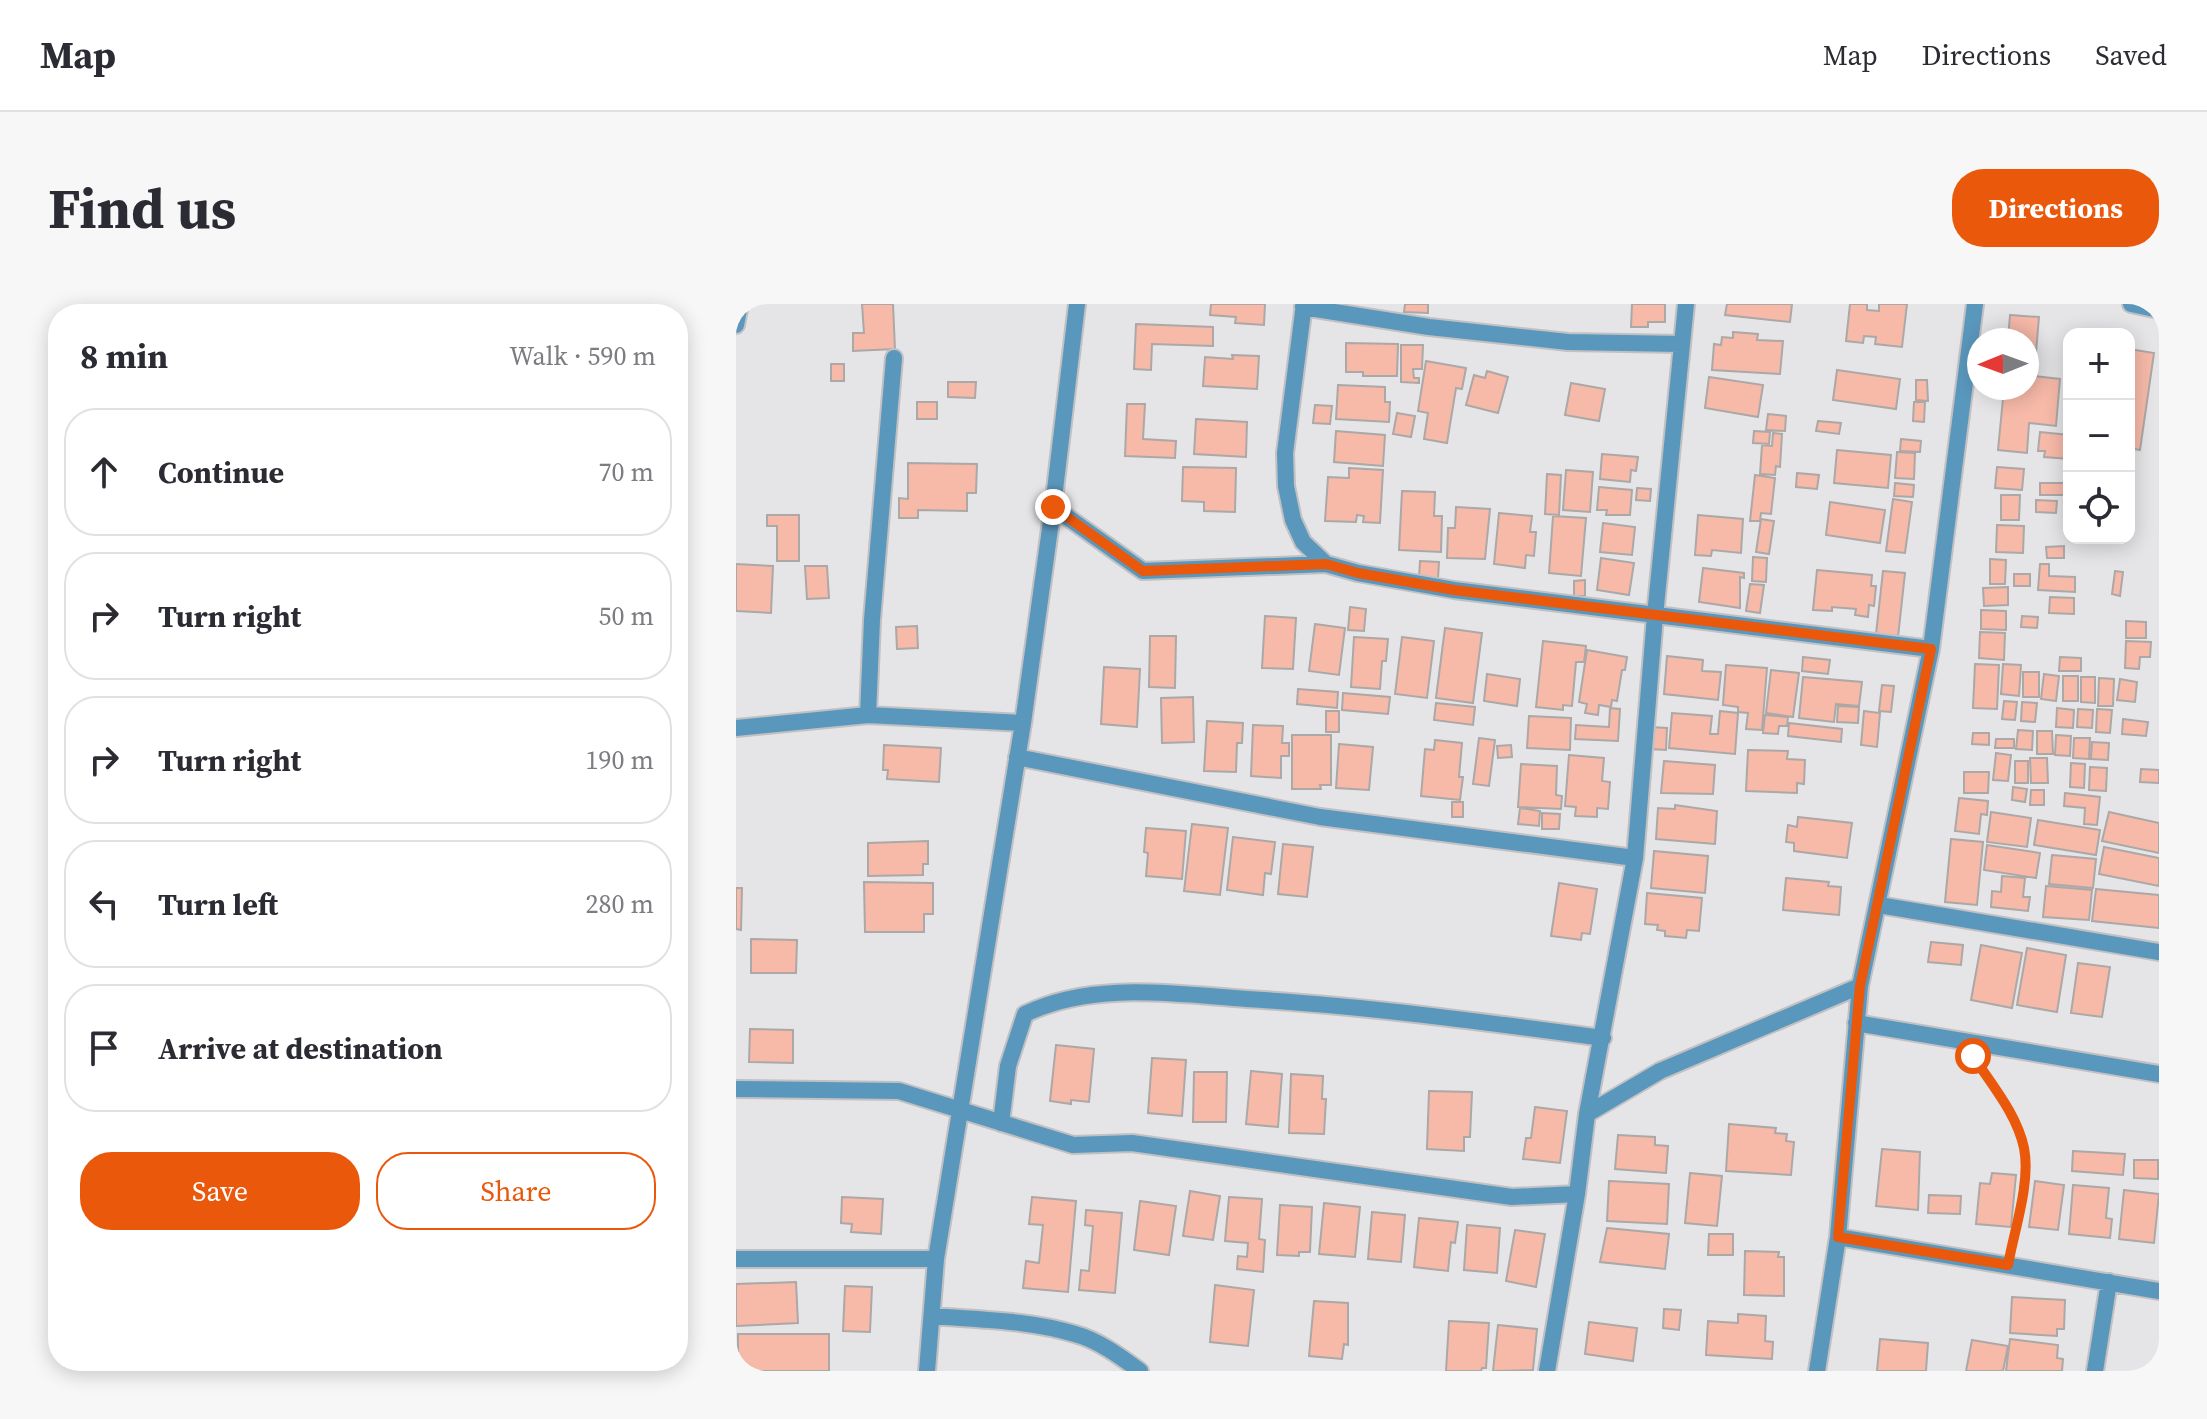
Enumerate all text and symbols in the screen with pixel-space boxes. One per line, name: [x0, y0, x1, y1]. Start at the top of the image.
text: Map: [40, 29, 116, 81]
text: Map: [1823, 36, 1878, 74]
text: Directions: [1922, 36, 2051, 74]
text: Saved: [2095, 36, 2167, 74]
button: Directions: [1952, 169, 2159, 247]
text: Find us: [48, 170, 236, 247]
north arrow: [1967, 328, 2039, 400]
map controls: [2063, 328, 2135, 544]
button: +: [2063, 328, 2135, 400]
text: 8 min: [80, 333, 168, 379]
text: Walk · 590 m: [509, 338, 656, 374]
button: −: [2063, 400, 2135, 472]
icon: ahead: [82, 450, 126, 494]
text: Continue: [158, 452, 284, 493]
text: 70 m: [599, 454, 654, 490]
button: locate: [2063, 472, 2135, 544]
route end: [1035, 489, 1071, 525]
icon: right: [82, 594, 126, 638]
text: Turn right: [158, 596, 301, 637]
text: 50 m: [599, 598, 654, 634]
icon: right: [82, 738, 126, 782]
text: Turn right: [158, 740, 301, 781]
text: 190 m: [586, 742, 654, 778]
icon: left: [82, 882, 126, 926]
text: Turn left: [158, 884, 278, 925]
text: 280 m: [586, 886, 654, 922]
icon: arrive: [82, 1026, 126, 1070]
text: Arrive at destination: [158, 1028, 443, 1069]
route start: [1955, 1038, 1991, 1074]
button: Save: [80, 1152, 360, 1230]
button: Share: [376, 1152, 656, 1230]

